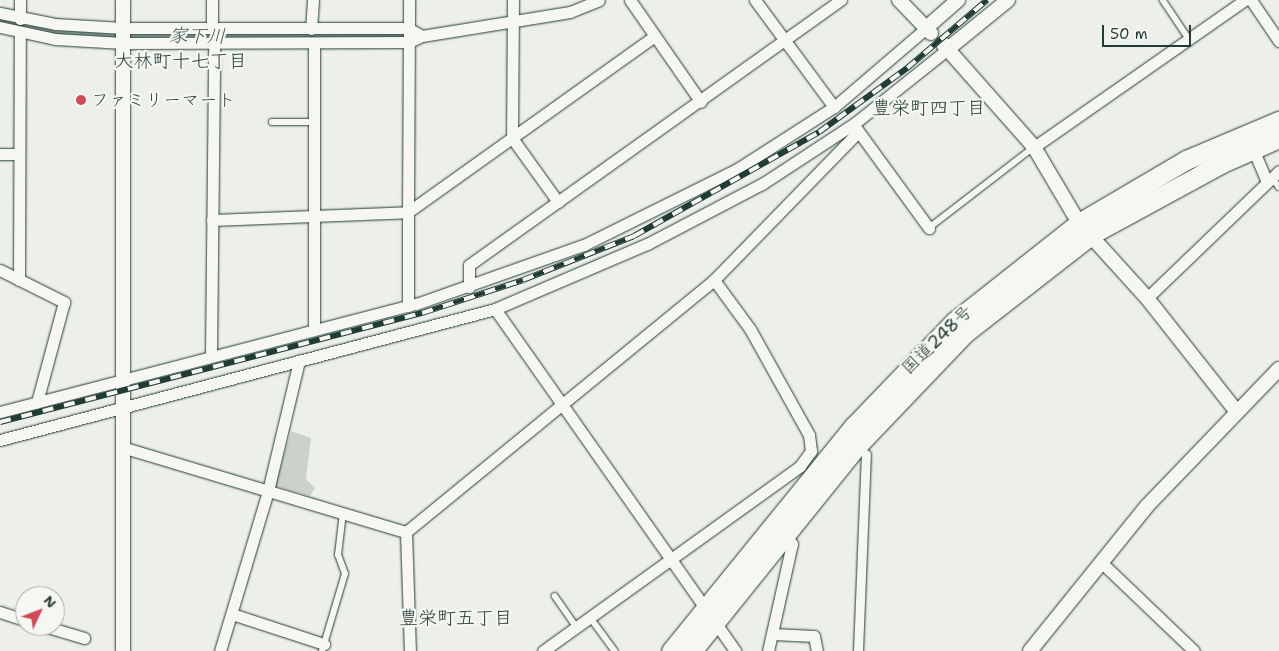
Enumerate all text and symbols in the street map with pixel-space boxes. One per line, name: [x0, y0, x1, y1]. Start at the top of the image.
scale bar: [1104, 15, 1193, 47]
water label: 家下川: [168, 24, 226, 48]
text: 50 m: [1110, 24, 1148, 44]
district label: 大林町十七丁目: [115, 50, 247, 72]
place label: ファミリーマート: [91, 89, 235, 111]
marker: ファミリーマート: [75, 94, 87, 106]
district label: 豊栄町四丁目: [872, 97, 986, 119]
street label: 国道248号: [897, 301, 977, 379]
north arrow: [15, 586, 65, 636]
text: N: [40, 591, 61, 612]
district label: 豊栄町五丁目: [399, 607, 513, 629]

